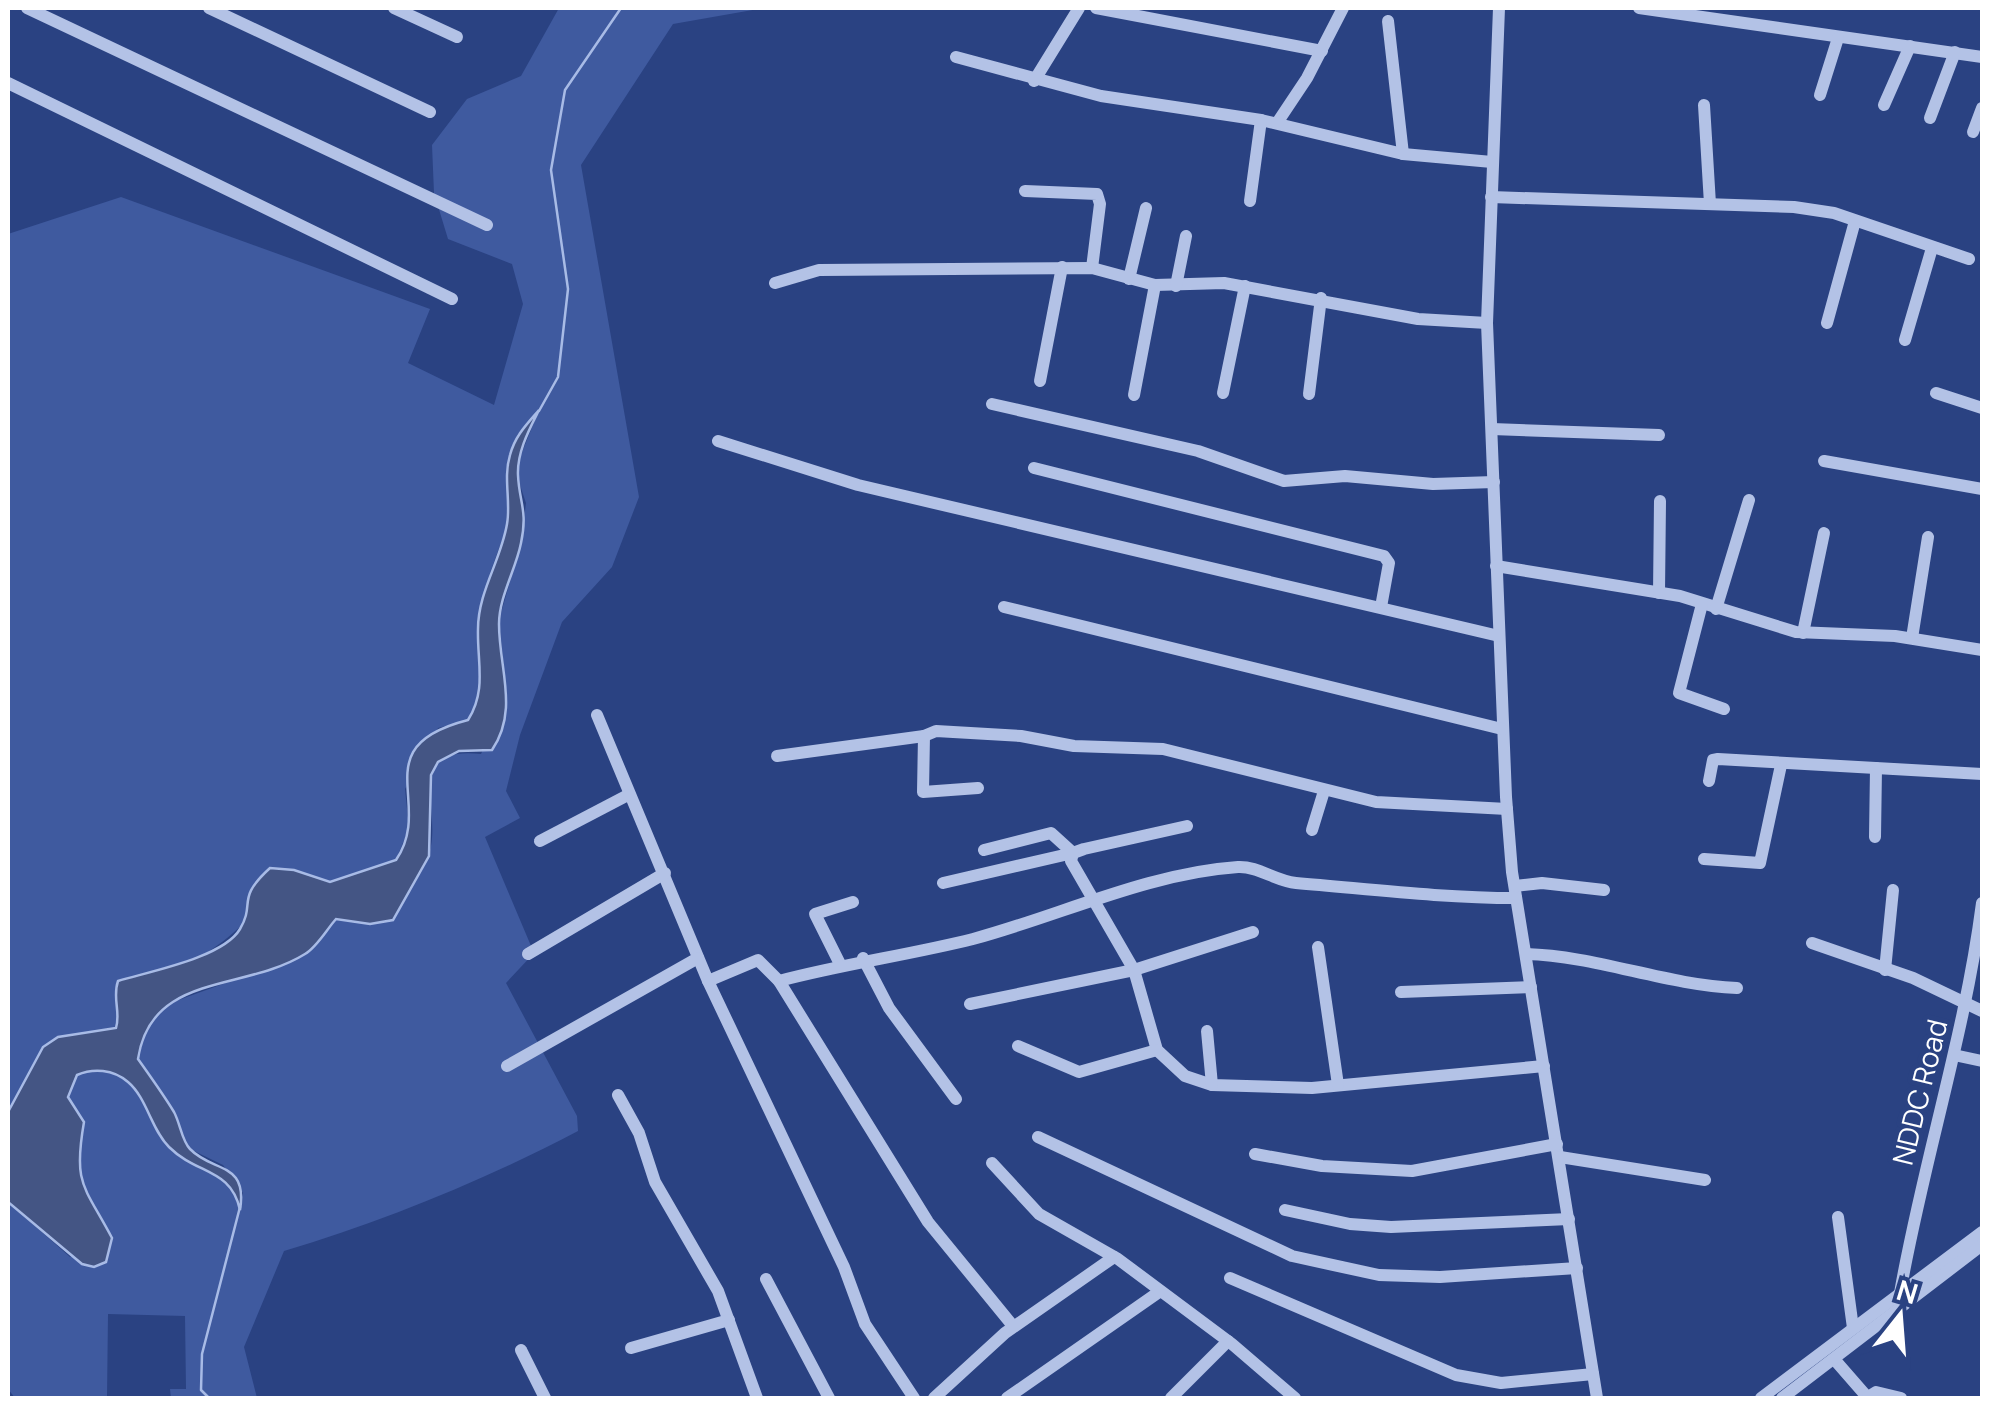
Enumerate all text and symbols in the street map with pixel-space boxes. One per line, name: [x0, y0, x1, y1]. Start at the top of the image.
street label: NDDC Road: [1883, 1015, 1955, 1169]
north arrow: [1850, 1266, 1950, 1366]
text: N: [1892, 1270, 1923, 1312]

